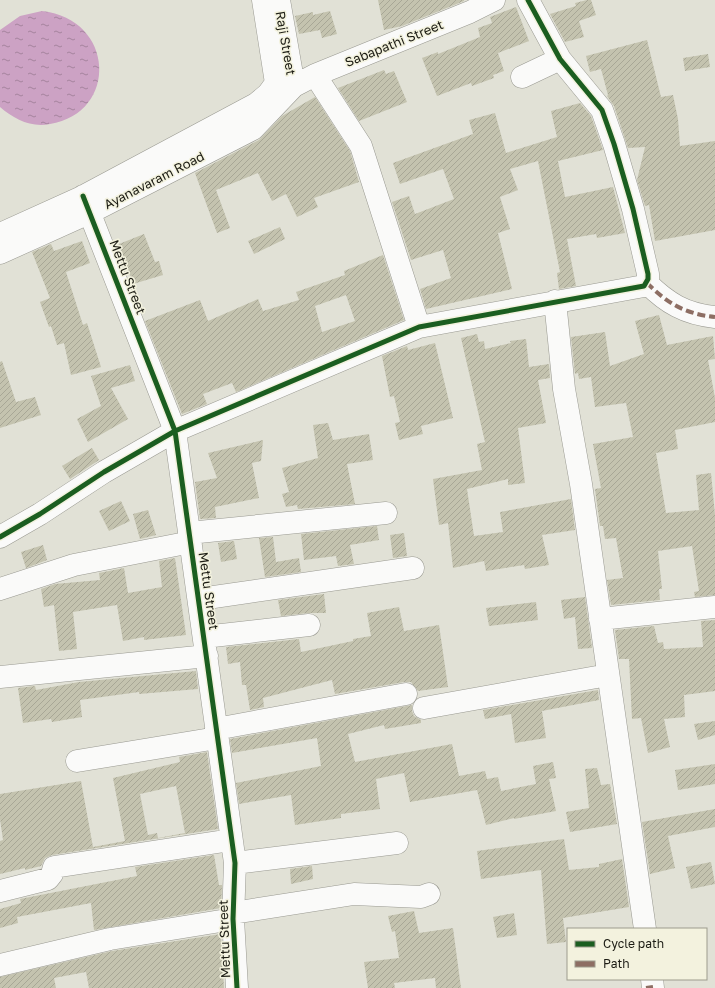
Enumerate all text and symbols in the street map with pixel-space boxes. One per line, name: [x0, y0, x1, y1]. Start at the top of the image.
street label: Raji Street: [272, 10, 300, 76]
street label: Sabapathi Street: [342, 16, 446, 70]
street label: Ayanavaram Road: [101, 148, 207, 212]
street label: Mettu Street: [106, 237, 150, 317]
street label: Mettu Street: [196, 551, 222, 631]
street label: Mettu Street: [215, 899, 233, 979]
legend: [567, 928, 707, 980]
text: Cycle path: [603, 936, 664, 951]
text: Path: [603, 956, 630, 971]

